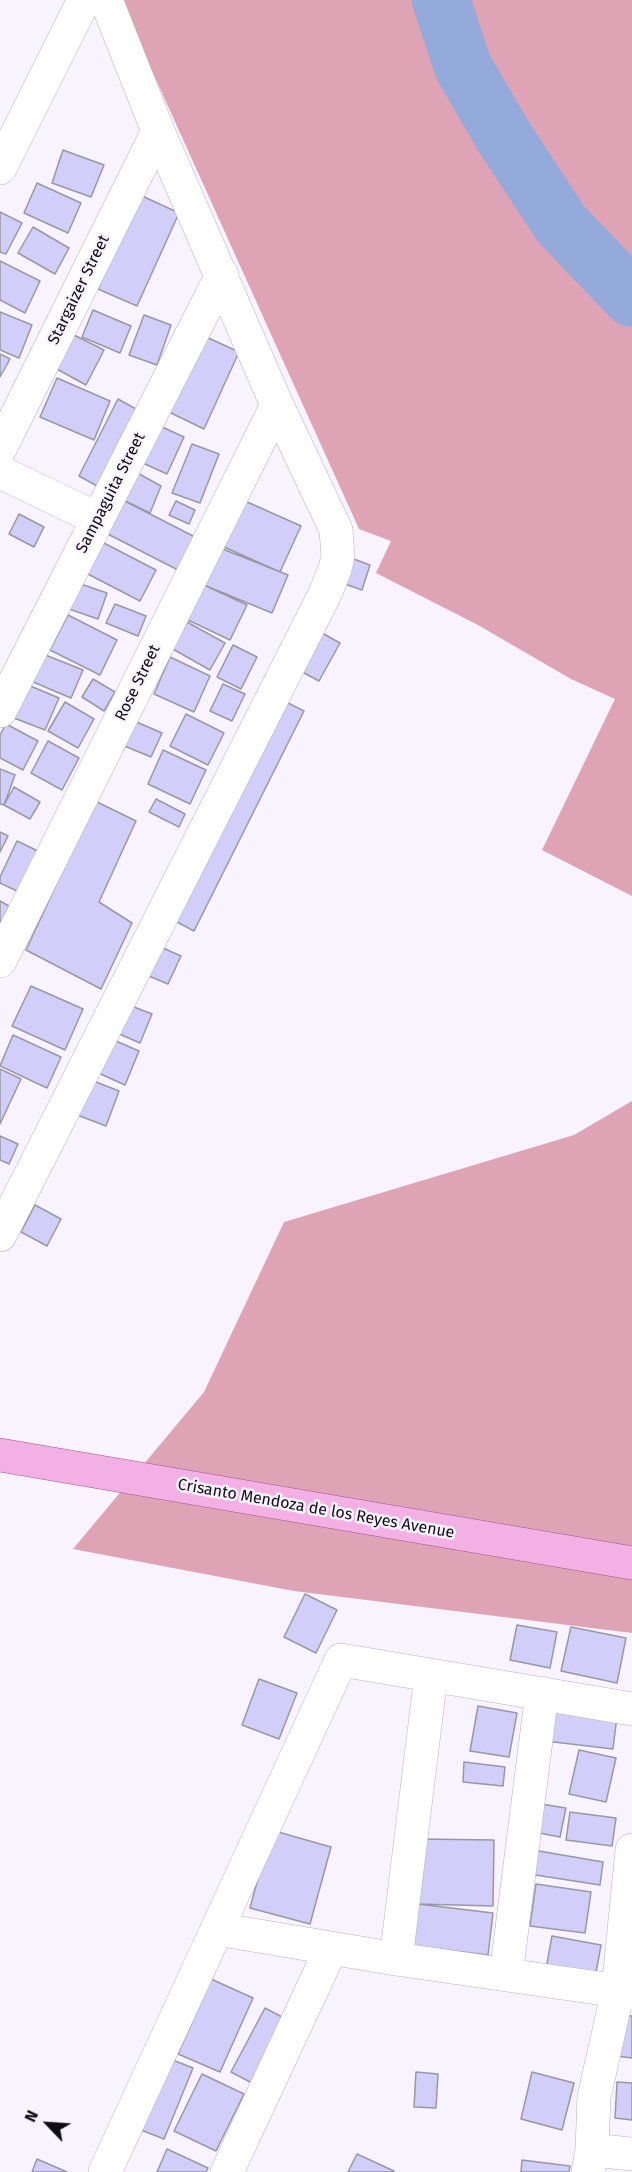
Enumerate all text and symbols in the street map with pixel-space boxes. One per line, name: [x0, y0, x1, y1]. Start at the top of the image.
street label: Stargaizer Street: [44, 232, 114, 348]
street label: Sampaguita Street: [72, 429, 150, 557]
street label: Rose Street: [111, 642, 165, 724]
street label: Crisanto Mendoza de los Reyes Avenue: [176, 1475, 456, 1543]
north arrow: [18, 2094, 78, 2154]
text: N: [20, 2107, 42, 2125]

